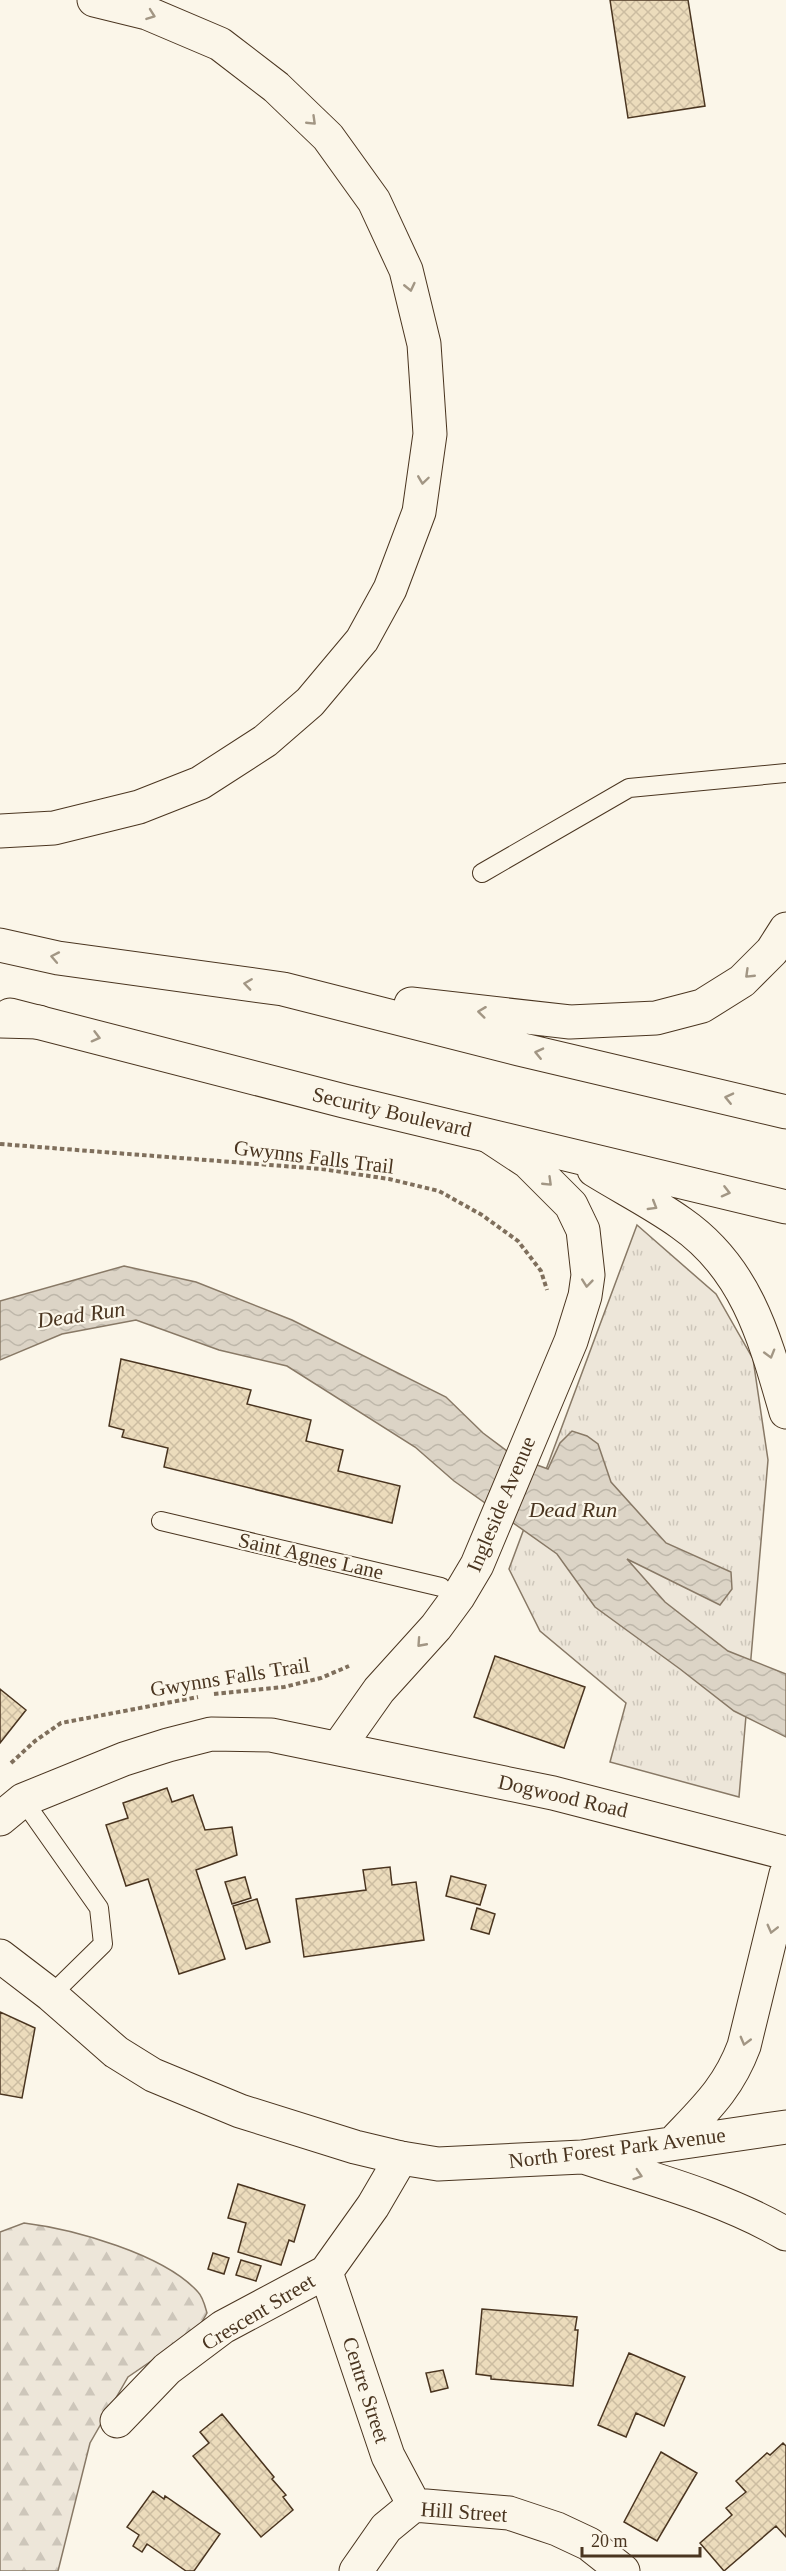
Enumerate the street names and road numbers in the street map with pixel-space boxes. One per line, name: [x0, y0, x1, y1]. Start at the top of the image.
street label: Security Boulevard: [310, 1082, 474, 1142]
street label: Gwynns Falls Trail: [233, 1135, 396, 1179]
street label: Ingleside Avenue: [462, 1433, 540, 1575]
street label: Saint Agnes Lane: [236, 1528, 386, 1584]
street label: Gwynns Falls Trail: [149, 1653, 312, 1701]
street label: Dogwood Road: [496, 1769, 631, 1823]
street label: North Forest Park Avenue: [507, 2123, 727, 2173]
street label: Crescent Street: [197, 2269, 319, 2355]
street label: Centre Street: [338, 2334, 394, 2446]
street label: Hill Street: [420, 2497, 508, 2527]

